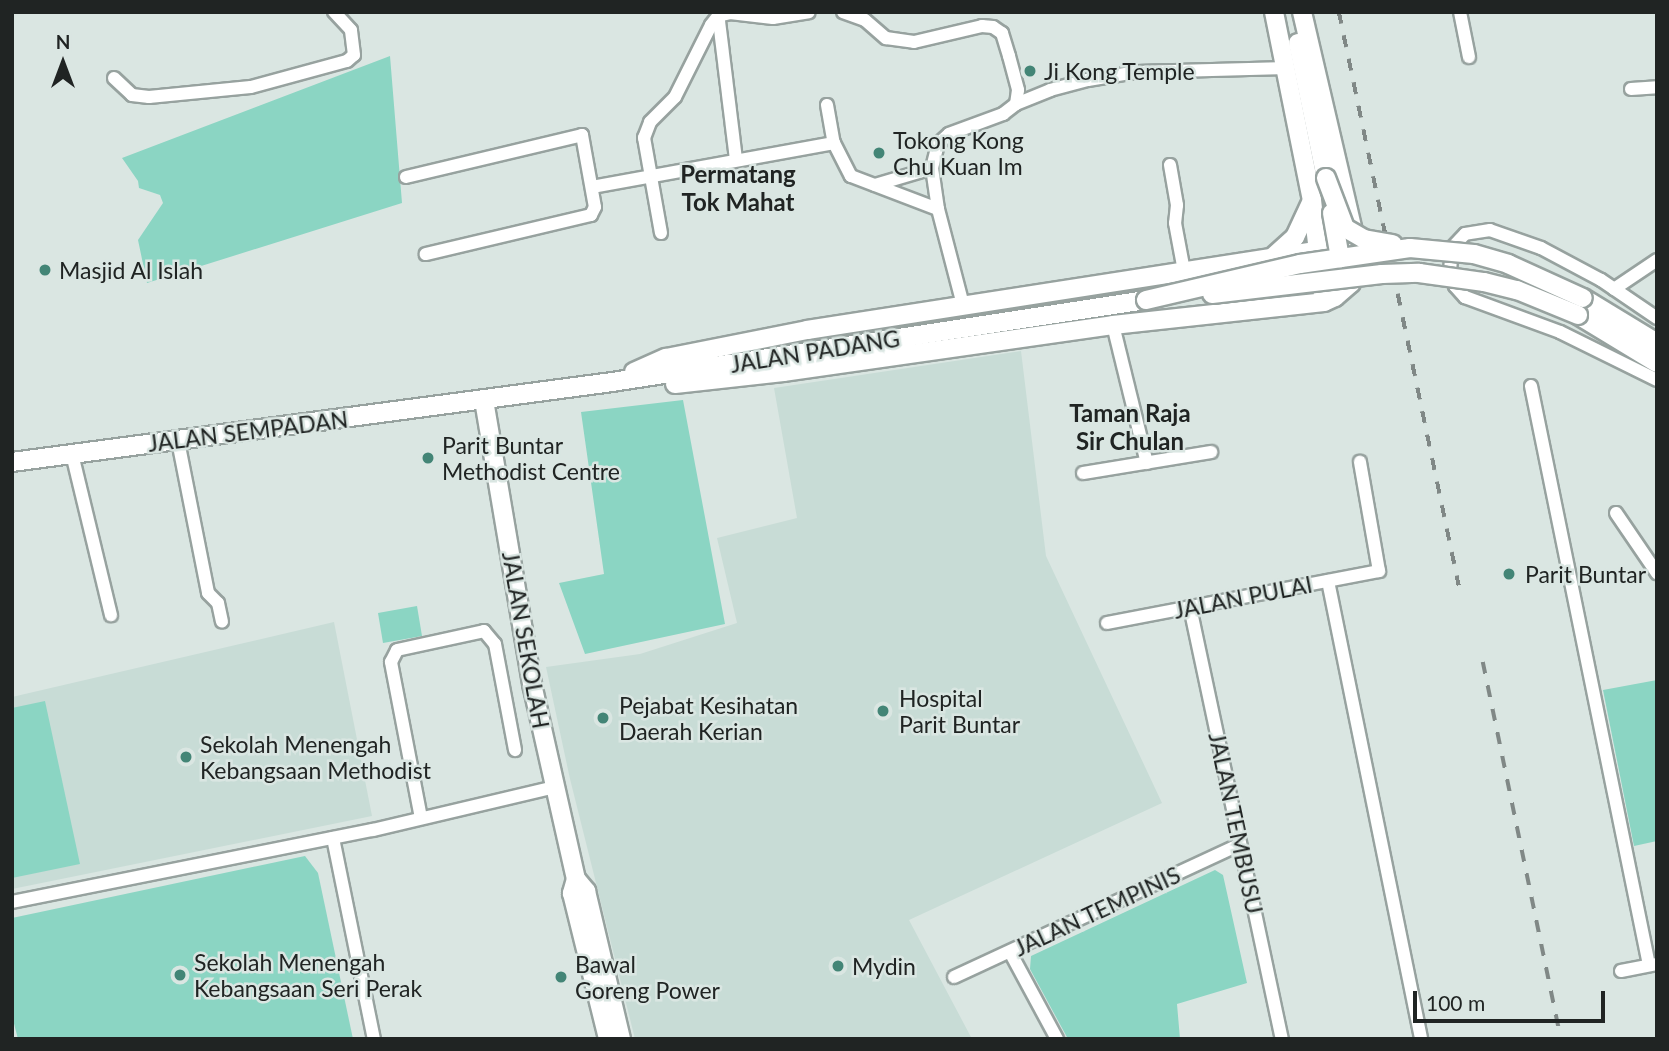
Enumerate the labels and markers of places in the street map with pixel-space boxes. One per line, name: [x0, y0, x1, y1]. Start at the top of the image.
place label: Ji Kong Temple: [1044, 57, 1195, 85]
marker: Ji Kong Temple: [1022, 63, 1038, 79]
place label: Tokong Kong Chu Kuan Im: [893, 126, 1024, 180]
marker: Tokong Kong Chu Kuan Im: [871, 145, 887, 161]
place label: Masjid Al Islah: [59, 256, 204, 284]
marker: Masjid Al Islah: [37, 262, 53, 278]
place label: Parit Buntar Methodist Centre: [442, 431, 620, 485]
marker: Parit Buntar Methodist Centre: [420, 450, 436, 466]
place label: Parit Buntar: [1525, 560, 1646, 588]
marker: Parit Buntar: [1499, 564, 1519, 584]
place label: Hospital Parit Buntar: [899, 684, 1020, 738]
place label: Pejabat Kesihatan Daerah Kerian: [619, 691, 798, 745]
marker: Hospital Parit Buntar: [873, 701, 893, 721]
marker: Pejabat Kesihatan Daerah Kerian: [593, 708, 613, 728]
place label: Sekolah Menengah Kebangsaan Methodist: [200, 730, 431, 784]
marker: Sekolah Menengah Kebangsaan Methodist: [178, 749, 194, 765]
place label: Sekolah Menengah Kebangsaan Seri Perak: [194, 948, 422, 1002]
place label: Bawal Goreng Power: [575, 950, 720, 1004]
place label: Mydin: [852, 952, 916, 980]
marker: Mydin: [830, 958, 846, 974]
marker: Sekolah Menengah Kebangsaan Seri Perak: [172, 967, 188, 983]
marker: Bawal Goreng Power: [553, 969, 569, 985]

